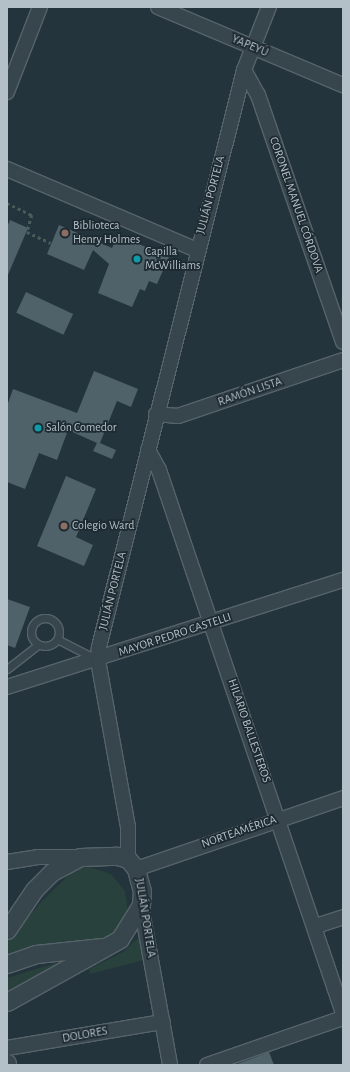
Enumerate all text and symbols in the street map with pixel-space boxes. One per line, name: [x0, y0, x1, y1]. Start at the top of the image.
street label: YAPEYÚ: [229, 32, 271, 60]
street label: CORONEL MANUEL CÓRDOVA: [266, 135, 326, 275]
street label: JULIÁN PORTELA: [194, 154, 228, 236]
place label: Biblioteca Henry Holmes: [73, 219, 140, 247]
marker: Biblioteca Henry Holmes: [60, 228, 70, 238]
place label: Capilla McWilliams: [145, 245, 200, 273]
marker: Capilla McWilliams: [132, 254, 142, 264]
street label: RAMÓN LISTA: [216, 374, 284, 410]
place label: Salón Comedor: [46, 421, 117, 435]
marker: Salón Comedor: [33, 423, 43, 433]
place label: Colegio Ward: [72, 519, 134, 533]
marker: Colegio Ward: [59, 521, 69, 531]
street label: JULIÁN PORTELA: [96, 550, 130, 632]
street label: MAYOR PEDRO CASTELLI: [117, 610, 233, 660]
street label: HILARIO BALLESTEROS: [224, 677, 274, 785]
street label: NORTEAMÉRICA: [200, 812, 278, 852]
street label: JULIÁN PORTELA: [132, 877, 158, 959]
street label: DOLORES: [61, 1024, 109, 1046]

